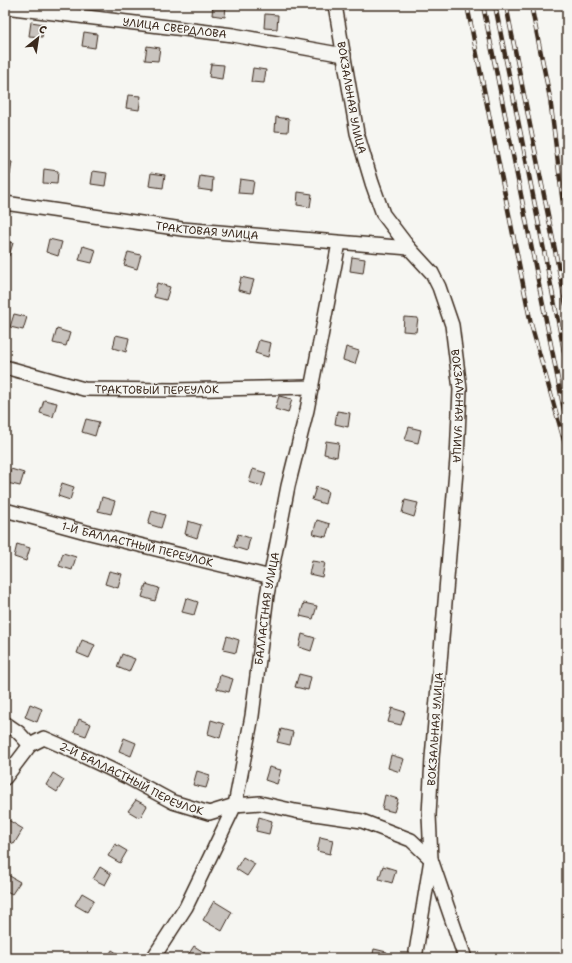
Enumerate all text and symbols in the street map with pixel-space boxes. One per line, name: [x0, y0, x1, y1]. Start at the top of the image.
street label: УЛИЦА СВЕРДЛОВА: [122, 15, 228, 42]
north arrow: [18, 18, 58, 58]
text: С: [36, 22, 50, 38]
street label: ВОКЗАЛЬНАЯ УЛИЦА: [333, 40, 370, 155]
street label: ТРАКТОВАЯ УЛИЦА: [155, 218, 259, 243]
street label: ВОКЗАЛЬНАЯ УЛИЦА: [447, 348, 467, 463]
street label: ТРАКТОВЫЙ ПЕРЕУЛОК: [95, 382, 219, 398]
street label: 1-Й БАЛЛАСТНЫЙ ПЕРЕУЛОК: [60, 519, 215, 571]
street label: БАЛЛАСТНАЯ УЛИЦА: [251, 551, 283, 666]
street label: ВОКЗАЛЬНАЯ УЛИЦА: [424, 672, 447, 786]
street label: 2-Й БАЛЛАСТНЫЙ ПЕРЕУЛОК: [57, 739, 206, 819]

